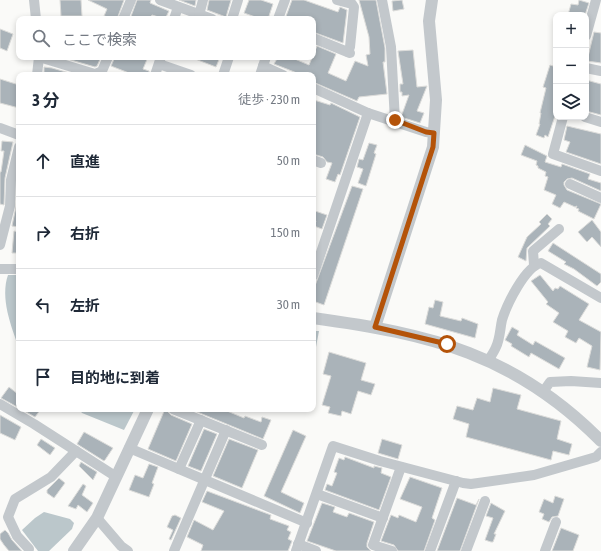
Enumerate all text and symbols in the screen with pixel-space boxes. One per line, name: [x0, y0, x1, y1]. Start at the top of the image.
map controls: [553, 12, 589, 120]
button: +: [553, 12, 589, 48]
search box: [16, 16, 316, 60]
icon: search: [30, 27, 52, 49]
text: ここで検索: [62, 31, 137, 48]
button: −: [553, 48, 589, 84]
button: layers: [553, 84, 589, 120]
text: 3 分: [32, 90, 59, 110]
text: 徒歩 · 230 m: [238, 92, 300, 107]
route end: [386, 111, 404, 129]
icon: ahead: [32, 150, 54, 172]
text: 直進: [70, 153, 100, 170]
text: 50 m: [277, 153, 300, 168]
icon: right: [32, 222, 54, 244]
text: 右折: [70, 225, 100, 242]
text: 150 m: [271, 225, 300, 240]
icon: left: [32, 294, 54, 316]
text: 左折: [70, 297, 100, 314]
text: 30 m: [277, 297, 300, 312]
route start: [438, 335, 456, 353]
icon: arrive: [32, 366, 54, 388]
text: 目的地に到着: [70, 369, 160, 386]

